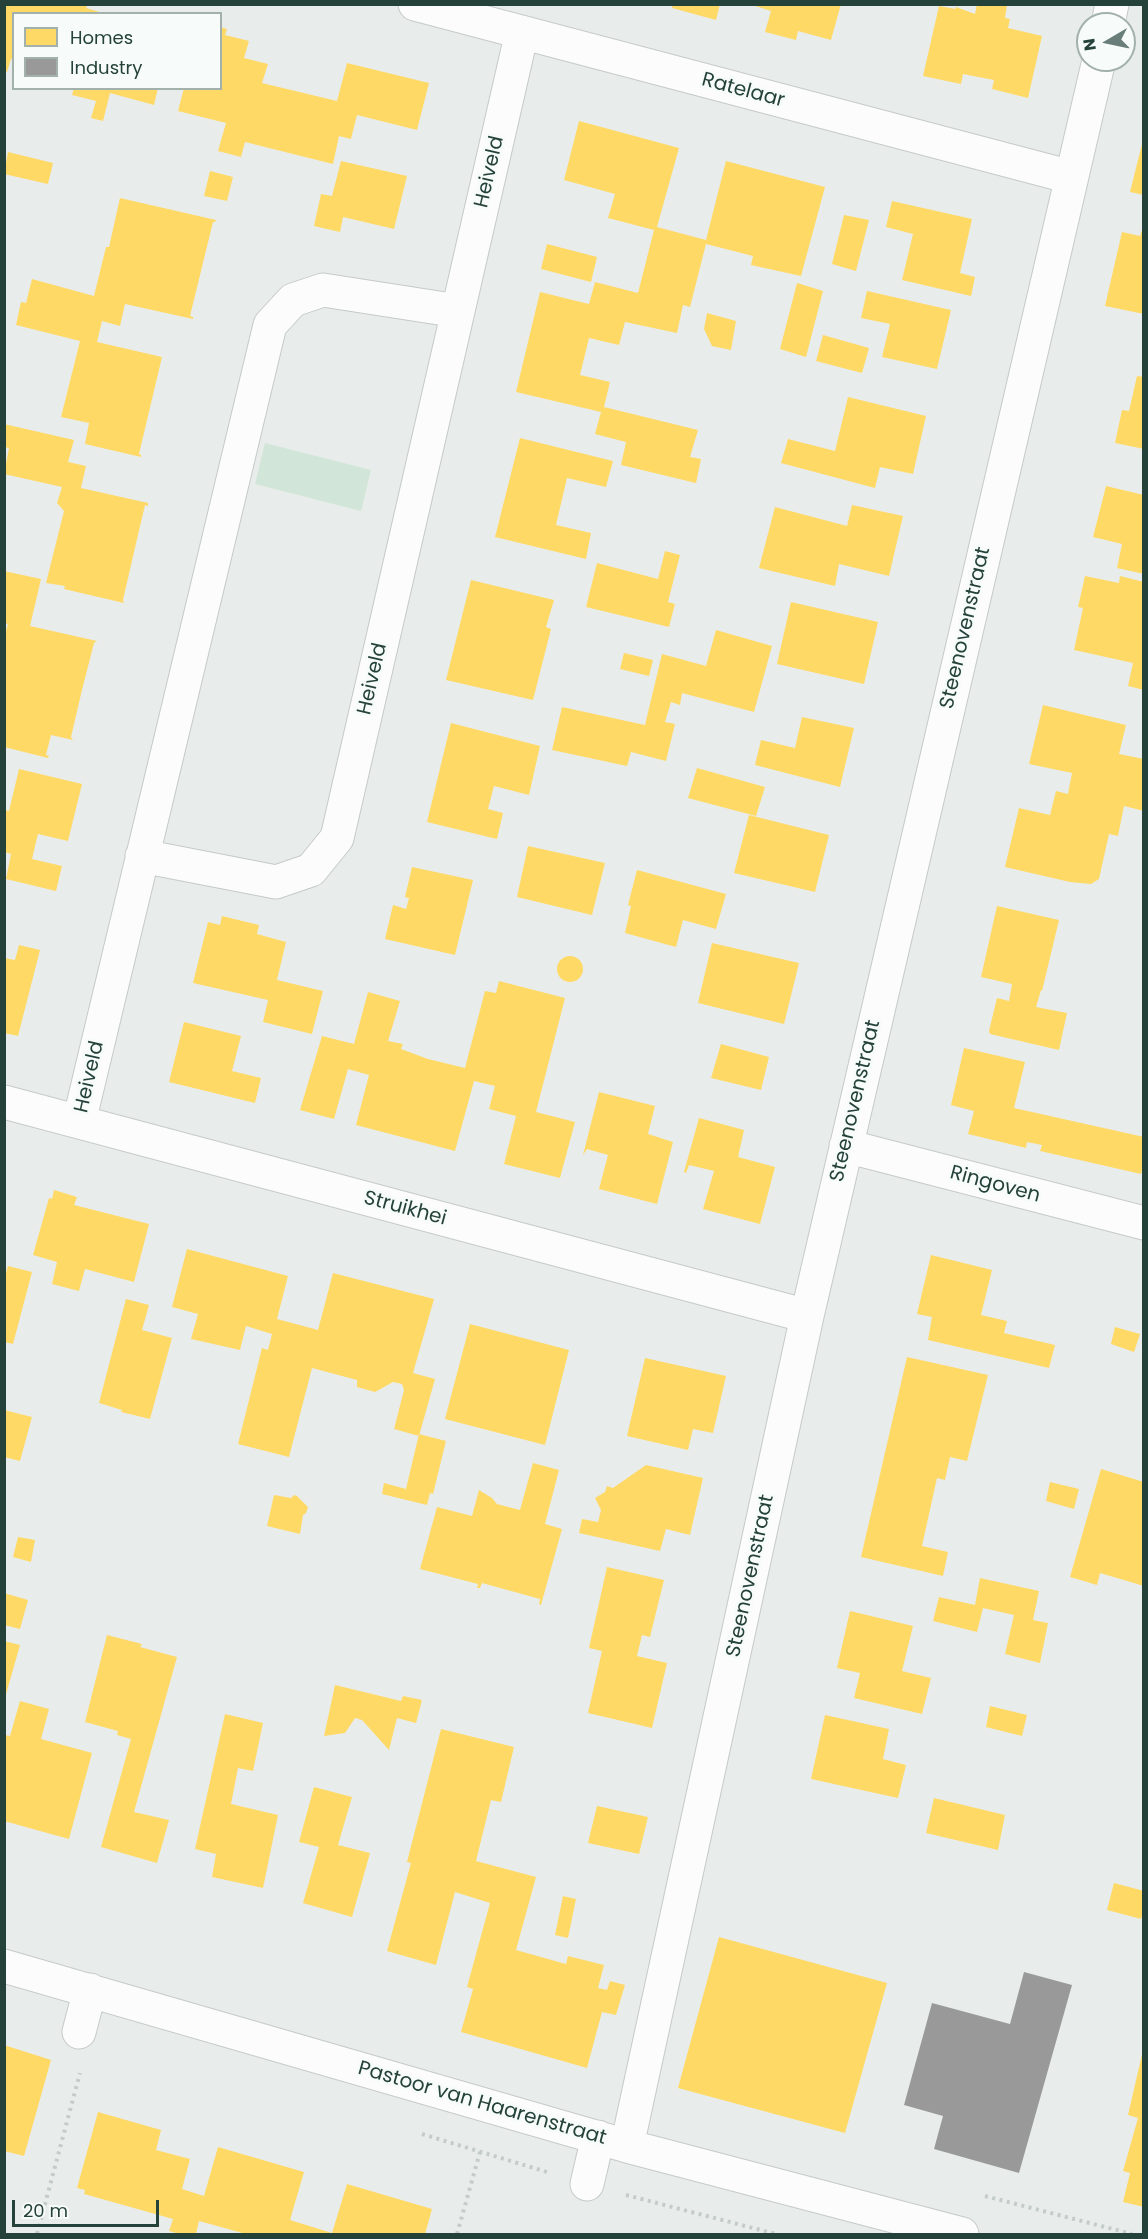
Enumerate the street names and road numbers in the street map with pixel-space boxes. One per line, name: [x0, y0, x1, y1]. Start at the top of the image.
street label: Ratelaar: [699, 68, 787, 114]
street label: Heiveld: [470, 134, 510, 210]
street label: Steenovenstraat: [936, 545, 996, 711]
street label: Heiveld: [353, 641, 393, 717]
street label: Steenovenstraat: [826, 1018, 886, 1184]
street label: Heiveld: [70, 1039, 110, 1115]
street label: Ringoven: [947, 1161, 1043, 1209]
street label: Struikhei: [361, 1186, 449, 1232]
street label: Steenovenstraat: [722, 1493, 780, 1659]
street label: Pastoor van Haarenstraat: [355, 2057, 609, 2151]

